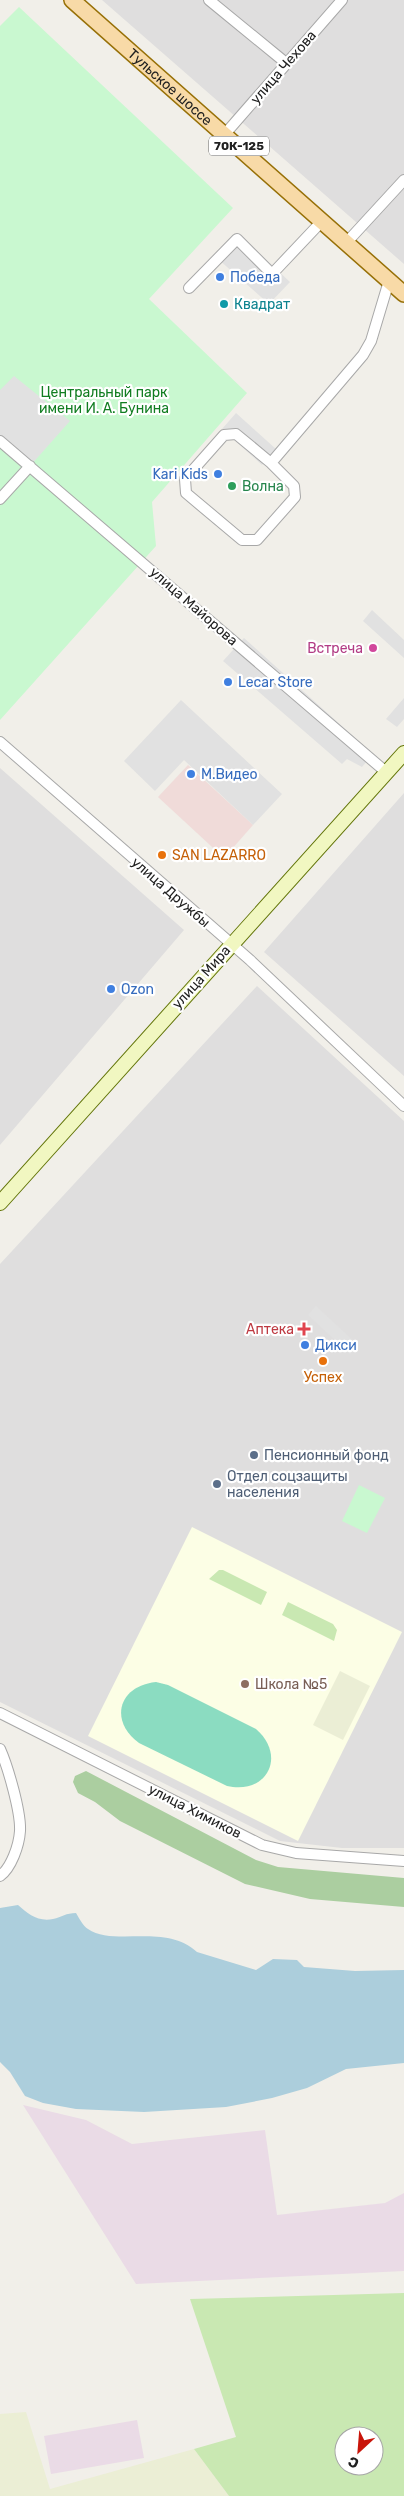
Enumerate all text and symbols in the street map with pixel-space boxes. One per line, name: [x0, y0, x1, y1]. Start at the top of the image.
street label: улица Чехова: [247, 27, 320, 108]
street label: Тульское шоссе: [124, 45, 216, 129]
road number: 70К-125: [209, 136, 269, 156]
place label: Победа: [230, 269, 280, 286]
marker: Победа: [214, 271, 226, 283]
place label: Квадрат: [234, 296, 290, 313]
marker: Квадрат: [218, 298, 230, 310]
park label: Центральный парк имени И. А. Бунина: [39, 384, 169, 417]
place label: Kari Kids: [153, 466, 208, 483]
marker: Kari Kids: [212, 468, 224, 480]
place label: Волна: [242, 478, 284, 495]
marker: Волна: [226, 480, 238, 492]
street label: улица Майорова: [146, 564, 241, 649]
place label: Встреча: [307, 640, 363, 657]
marker: Встреча: [367, 642, 379, 654]
place label: Lecar Store: [238, 674, 313, 691]
marker: Lecar Store: [222, 676, 234, 688]
place label: М.Видео: [201, 766, 258, 783]
marker: М.Видео: [185, 768, 197, 780]
place label: SAN LAZARRO: [172, 847, 266, 864]
marker: SAN LAZARRO: [156, 849, 168, 861]
street label: улица Дружбы: [128, 854, 213, 931]
street label: улица Мира: [168, 942, 234, 1013]
place label: Ozon: [121, 981, 154, 998]
marker: Ozon: [105, 983, 117, 995]
place label: Аптека: [246, 1321, 294, 1338]
marker: Аптека: [298, 1323, 310, 1335]
place label: Дикси: [315, 1337, 357, 1354]
marker: Дикси: [299, 1339, 311, 1351]
marker: Успех: [317, 1355, 329, 1367]
place label: Успех: [304, 1369, 343, 1386]
place label: Пенсионный фонд: [264, 1447, 389, 1464]
marker: Пенсионный фонд: [248, 1449, 260, 1461]
place label: Отдел соцзащиты населения: [227, 1468, 348, 1501]
marker: Отдел соцзащиты населения: [211, 1478, 223, 1490]
place label: Школа №5: [255, 1676, 327, 1693]
marker: Школа №5: [239, 1678, 251, 1690]
street label: улица Химиков: [145, 1781, 244, 1842]
north arrow: [334, 2426, 384, 2476]
text: С: [345, 2452, 362, 2472]

